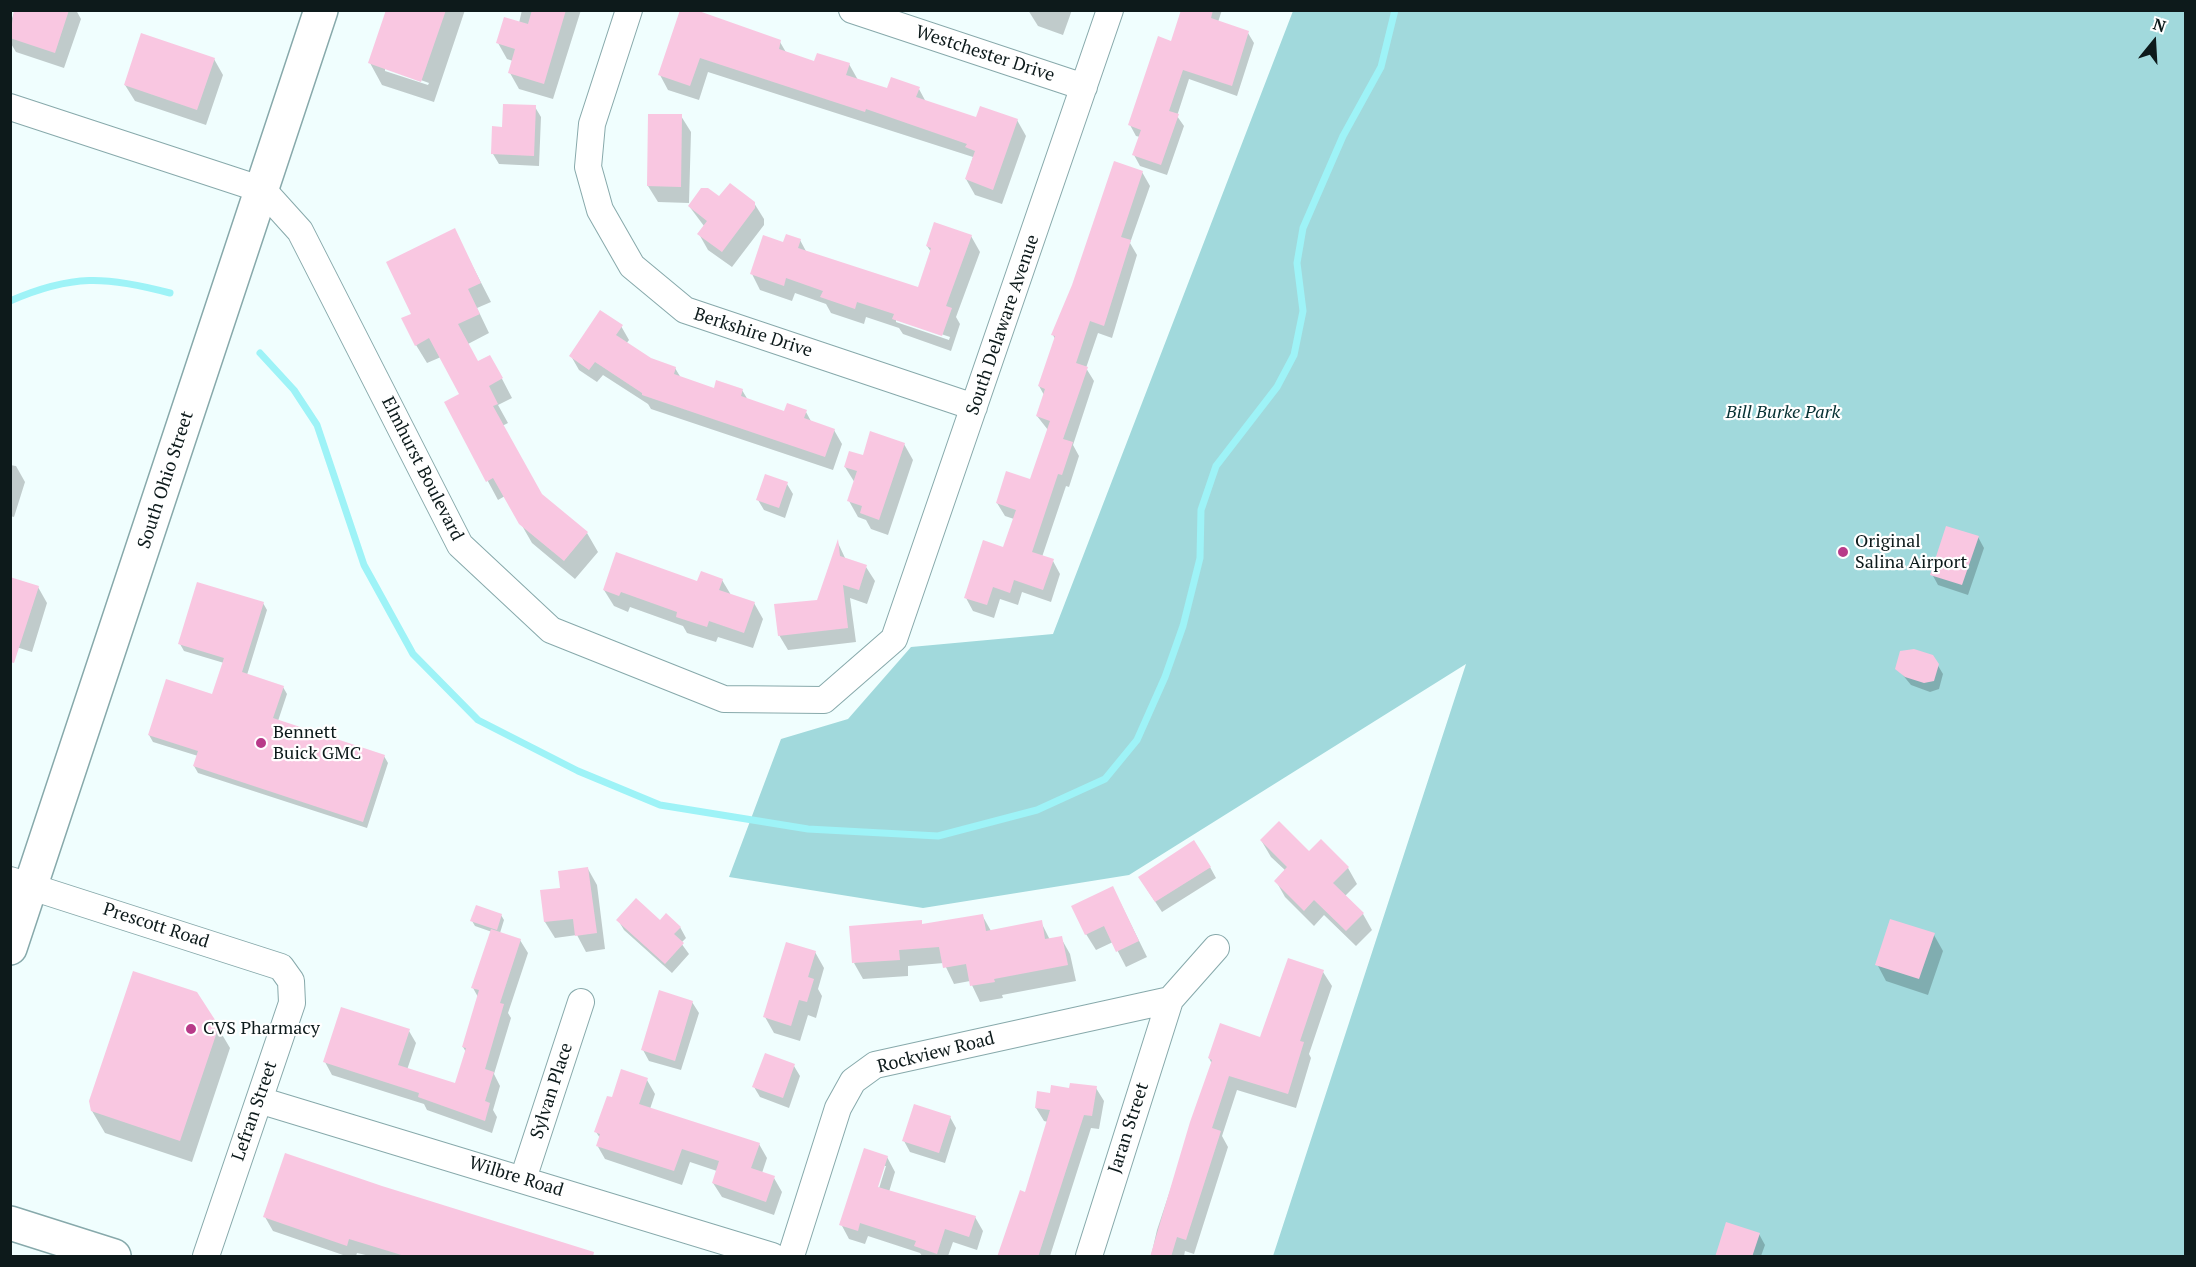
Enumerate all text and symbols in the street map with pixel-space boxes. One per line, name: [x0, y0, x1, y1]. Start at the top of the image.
north arrow: [2124, 12, 2184, 72]
text: N: [2150, 13, 2169, 37]
street label: Westchester Drive: [913, 21, 1057, 87]
street label: South Delaware Avenue: [962, 232, 1044, 418]
street label: Berkshire Drive: [691, 304, 815, 362]
street label: Elmhurst Boulevard: [376, 393, 468, 545]
park label: Bill Burke Park: [1726, 402, 1840, 424]
street label: South Ohio Street: [134, 409, 198, 551]
place label: Original Salina Airport: [1855, 531, 1967, 574]
marker: Original Salina Airport: [1836, 545, 1850, 559]
place label: Bennett Buick GMC: [273, 722, 361, 764]
marker: Bennett Buick GMC: [254, 736, 268, 750]
street label: Prescott Road: [100, 899, 212, 953]
place label: CVS Pharmacy: [203, 1018, 320, 1040]
marker: CVS Pharmacy: [184, 1022, 198, 1036]
street label: Rockview Road: [875, 1028, 997, 1078]
street label: Sylvan Place: [526, 1040, 578, 1142]
street label: Lefran Street: [228, 1058, 282, 1164]
street label: Jaran Street: [1104, 1080, 1154, 1176]
street label: Wilbre Road: [466, 1152, 566, 1202]

